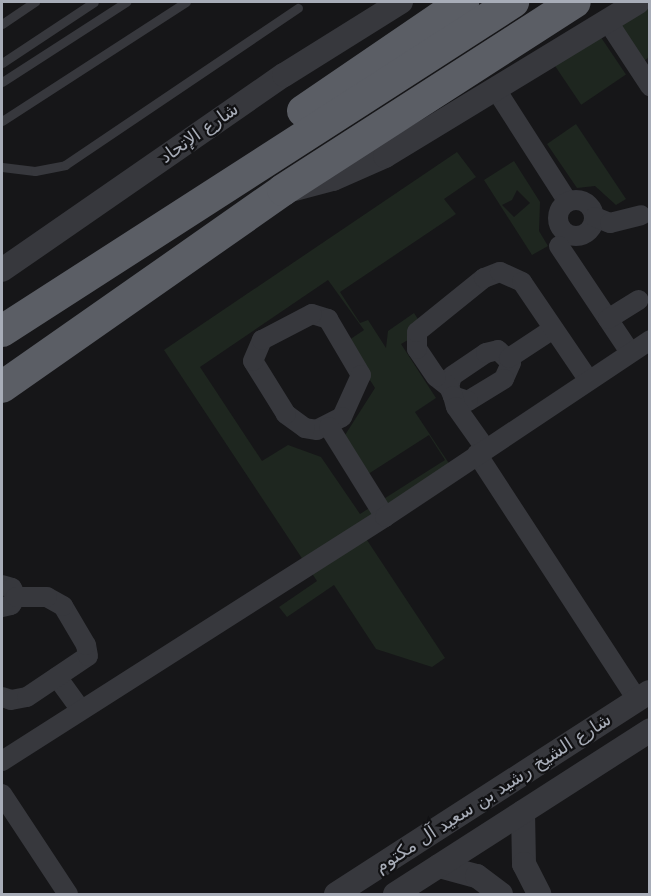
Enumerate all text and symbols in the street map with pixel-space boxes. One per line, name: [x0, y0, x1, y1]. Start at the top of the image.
street label: شارع الإتحاد: [155, 98, 243, 168]
street label: شارع الشيخ رشيد بن سعيد آل مكتوم: [371, 708, 615, 878]

